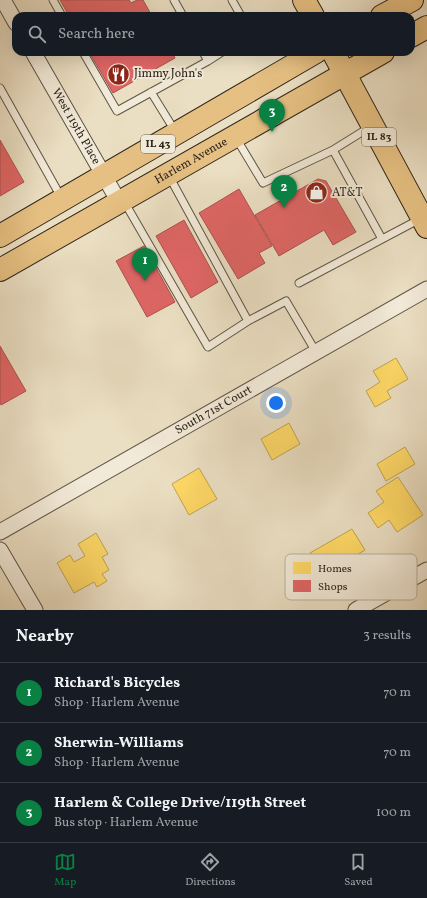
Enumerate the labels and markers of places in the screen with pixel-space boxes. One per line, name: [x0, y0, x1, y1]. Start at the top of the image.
restaurant icon: Jimmy John's: [105, 61, 131, 87]
place label: Jimmy John's: [134, 66, 202, 82]
pin: 3: [259, 99, 285, 132]
pin: 2: [271, 175, 297, 208]
shop icon: AT&T: [304, 180, 330, 206]
place label: AT&T: [332, 185, 363, 201]
pin: 1: [132, 248, 158, 281]

